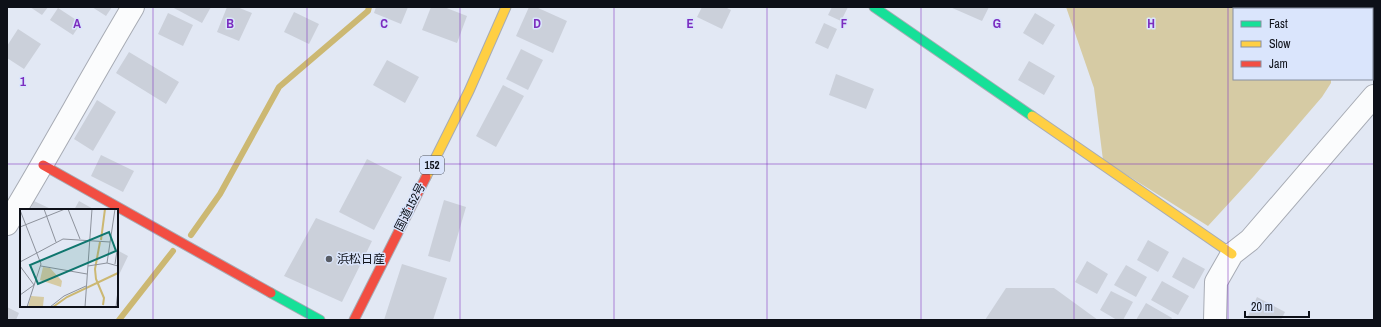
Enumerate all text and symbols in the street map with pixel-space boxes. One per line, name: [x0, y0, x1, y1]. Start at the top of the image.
legend: [1233, 8, 1373, 80]
text: A: [73, 15, 81, 32]
text: B: [226, 15, 234, 32]
text: C: [380, 15, 388, 32]
text: D: [533, 15, 541, 32]
text: E: [686, 15, 694, 32]
text: F: [841, 15, 848, 32]
text: G: [993, 15, 1001, 32]
text: H: [1147, 15, 1155, 32]
text: Fast: [1269, 16, 1288, 32]
text: Slow: [1269, 36, 1291, 52]
text: Jam: [1269, 56, 1288, 72]
text: 1: [20, 73, 26, 90]
road number: 152: [420, 156, 444, 174]
street label: 国道152号: [391, 180, 429, 234]
inset map: [20, 209, 118, 307]
place label: 浜松日産: [337, 251, 385, 267]
marker: 浜松日産: [324, 254, 334, 264]
scale bar: [1245, 293, 1309, 319]
text: 20 m: [1251, 299, 1273, 315]

